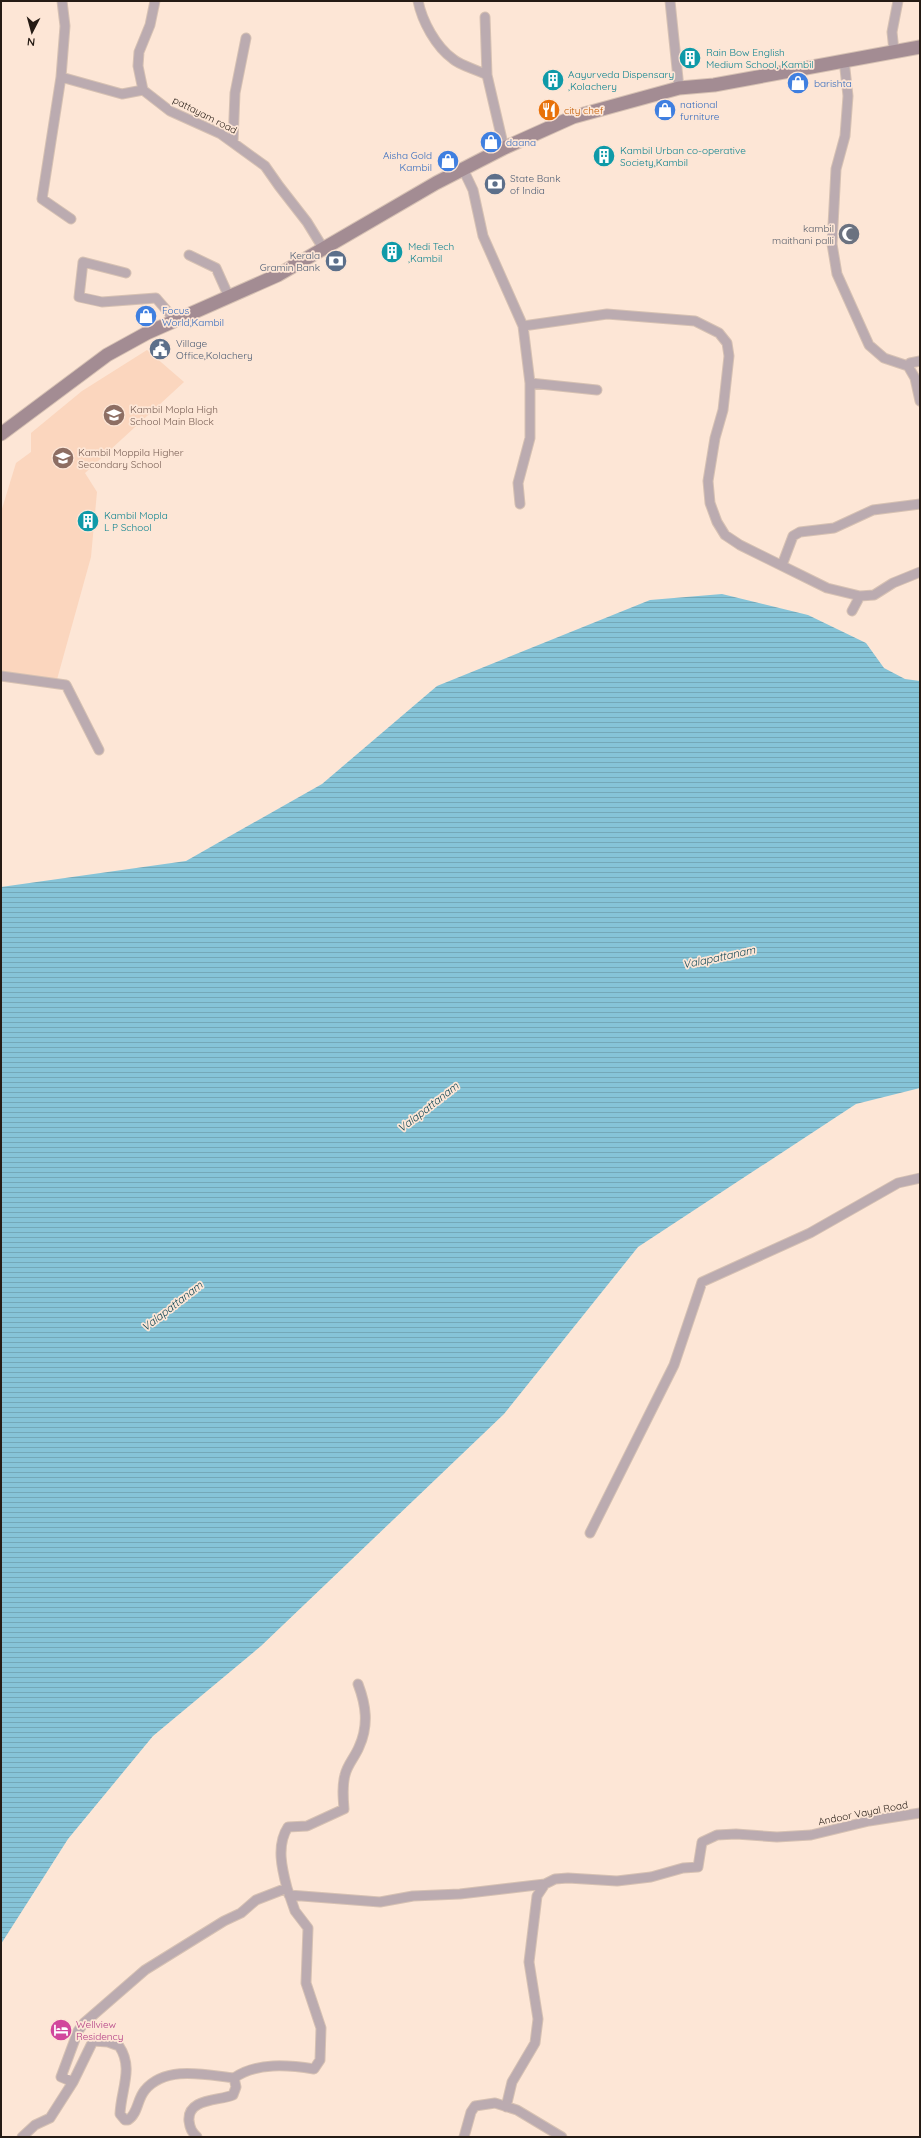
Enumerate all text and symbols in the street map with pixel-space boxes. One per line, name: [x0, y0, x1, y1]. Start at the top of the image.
north arrow: [12, 12, 52, 52]
text: N: [26, 35, 36, 49]
building icon: Rain Bow English Medium School, Kambil: [677, 45, 703, 71]
place label: Rain Bow English Medium School, Kambil: [706, 46, 814, 71]
building icon: Aayurveda Dispensary ,Kolachery: [540, 67, 566, 93]
place label: Aayurveda Dispensary ,Kolachery: [568, 68, 674, 93]
shop icon: barishta: [785, 70, 811, 96]
place label: barishta: [814, 77, 852, 90]
street label: pattayam road: [171, 93, 239, 137]
restaurant icon: city chef: [536, 97, 562, 123]
shop icon: national furniture: [652, 97, 678, 123]
place label: national furniture: [680, 98, 720, 123]
place label: city chef: [564, 104, 604, 117]
shop icon: daana: [478, 129, 504, 155]
place label: daana: [506, 136, 536, 149]
building icon: Kambil Urban co-operative Society,Kambil: [591, 143, 617, 169]
place label: Kambil Urban co-operative Society,Kambil: [620, 144, 746, 169]
shop icon: Aisha Gold Kambil: [435, 148, 461, 174]
place label: Aisha Gold Kambil: [383, 149, 432, 174]
bank icon: State Bank of India: [482, 171, 508, 197]
place label: State Bank of India: [510, 172, 561, 197]
mosque icon: kambil maithani palli: [836, 221, 862, 247]
place label: kambil maithani palli: [772, 222, 834, 247]
building icon: Medi Tech ,Kambil: [379, 239, 405, 265]
place label: Medi Tech ,Kambil: [408, 240, 454, 265]
bank icon: Kerala Gramin Bank: [323, 248, 349, 274]
place label: Kerala Gramin Bank: [260, 249, 320, 274]
shop icon: Focus World,Kambil: [133, 303, 159, 329]
place label: Focus World,Kambil: [162, 304, 224, 329]
public building icon: Village Office,Kolachery: [147, 336, 173, 362]
place label: Village Office,Kolachery: [176, 337, 253, 362]
school or university icon: Kambil Mopla High School Main Block: [101, 402, 127, 428]
place label: Kambil Mopla High School Main Block: [130, 403, 218, 428]
school or university icon: Kambil Moppila Higher Secondary School: [50, 445, 76, 471]
place label: Kambil Moppila Higher Secondary School: [78, 446, 184, 471]
building icon: Kambil Mopla L P School: [75, 508, 101, 534]
place label: Kambil Mopla L P School: [104, 509, 168, 534]
water label: Valapattanam: [682, 942, 757, 971]
water label: Valapattanam: [395, 1078, 462, 1135]
water label: Valapattanam: [139, 1277, 206, 1334]
street label: Andoor Vayal Road: [817, 1798, 909, 1828]
hotel icon: Wellview Residency: [48, 2017, 74, 2043]
place label: Wellview Residency: [76, 2018, 123, 2043]

